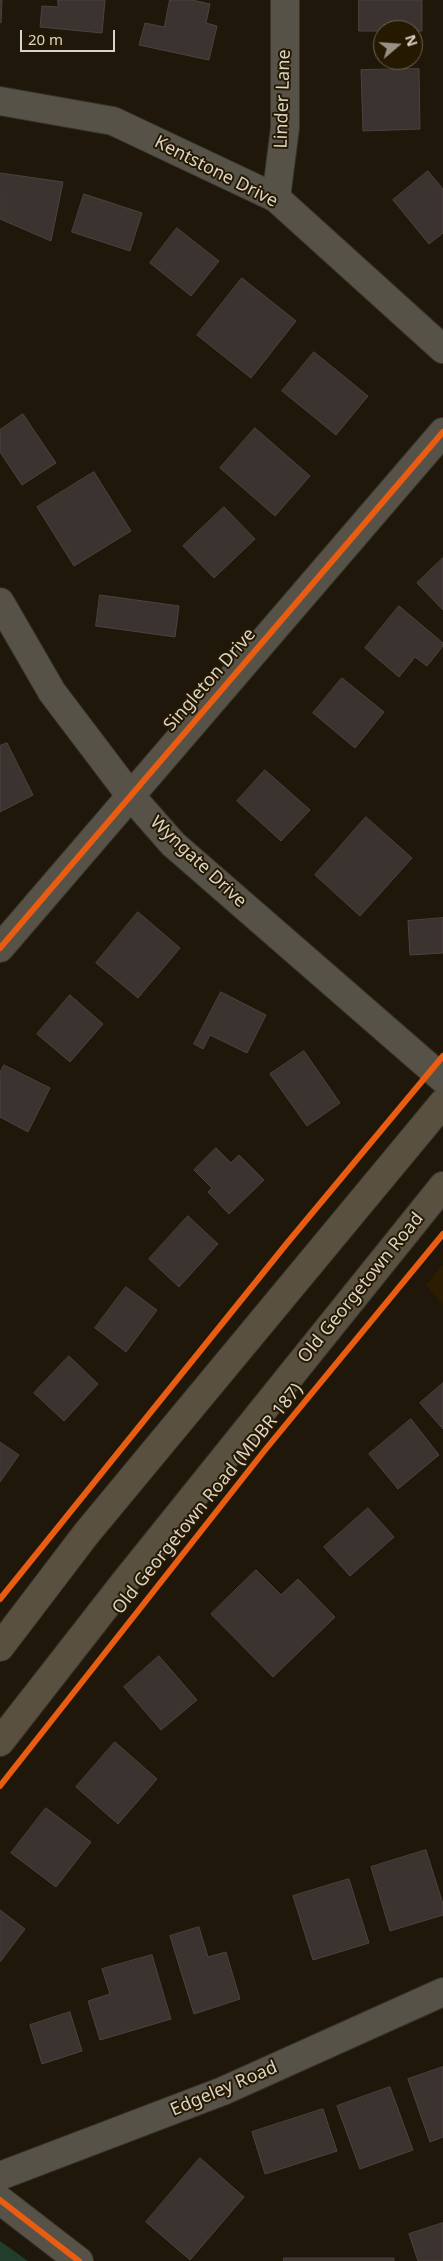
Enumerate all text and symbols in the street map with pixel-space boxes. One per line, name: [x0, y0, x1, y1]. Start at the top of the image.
scale bar: [22, 20, 118, 52]
north arrow: [373, 20, 423, 70]
text: 20 m: [28, 29, 63, 49]
text: N: [401, 32, 423, 49]
street label: Linder Lane: [270, 49, 296, 149]
street label: Kentstone Drive: [151, 132, 281, 212]
street label: Singleton Drive: [159, 624, 261, 736]
street label: Wyngate Drive: [145, 812, 251, 912]
street label: Old Georgetown Road: [294, 1208, 428, 1368]
street label: Old Georgetown Road (MDBR 187): [108, 1379, 308, 1619]
street label: Edgeley Road: [167, 2057, 281, 2121]

